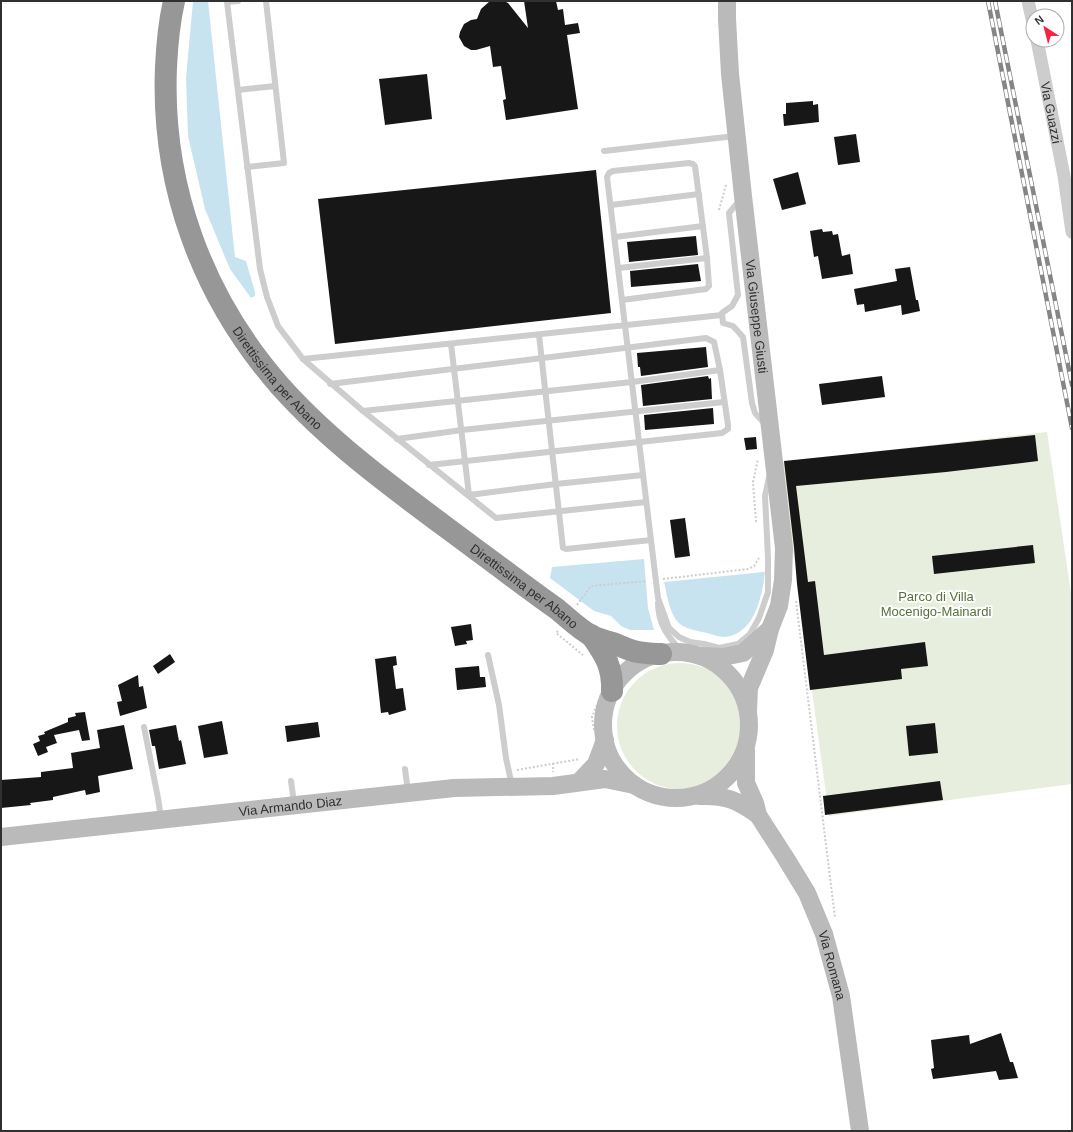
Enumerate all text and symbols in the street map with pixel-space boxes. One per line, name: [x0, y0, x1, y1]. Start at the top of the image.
north arrow: [1025, 8, 1065, 48]
text: N: [1032, 13, 1046, 27]
street label: Via Guazzi: [1038, 80, 1065, 145]
street label: Via Giuseppe Giusti: [743, 259, 771, 374]
street label: Direttissima per Abano: [230, 323, 326, 433]
street label: Direttissima per Abano: [468, 541, 581, 631]
park label: Parco di Villa Mocenigo-Mainardi: [881, 589, 991, 619]
street label: Via Armando Diaz: [238, 793, 343, 819]
street label: Via Romana: [816, 929, 849, 1002]

